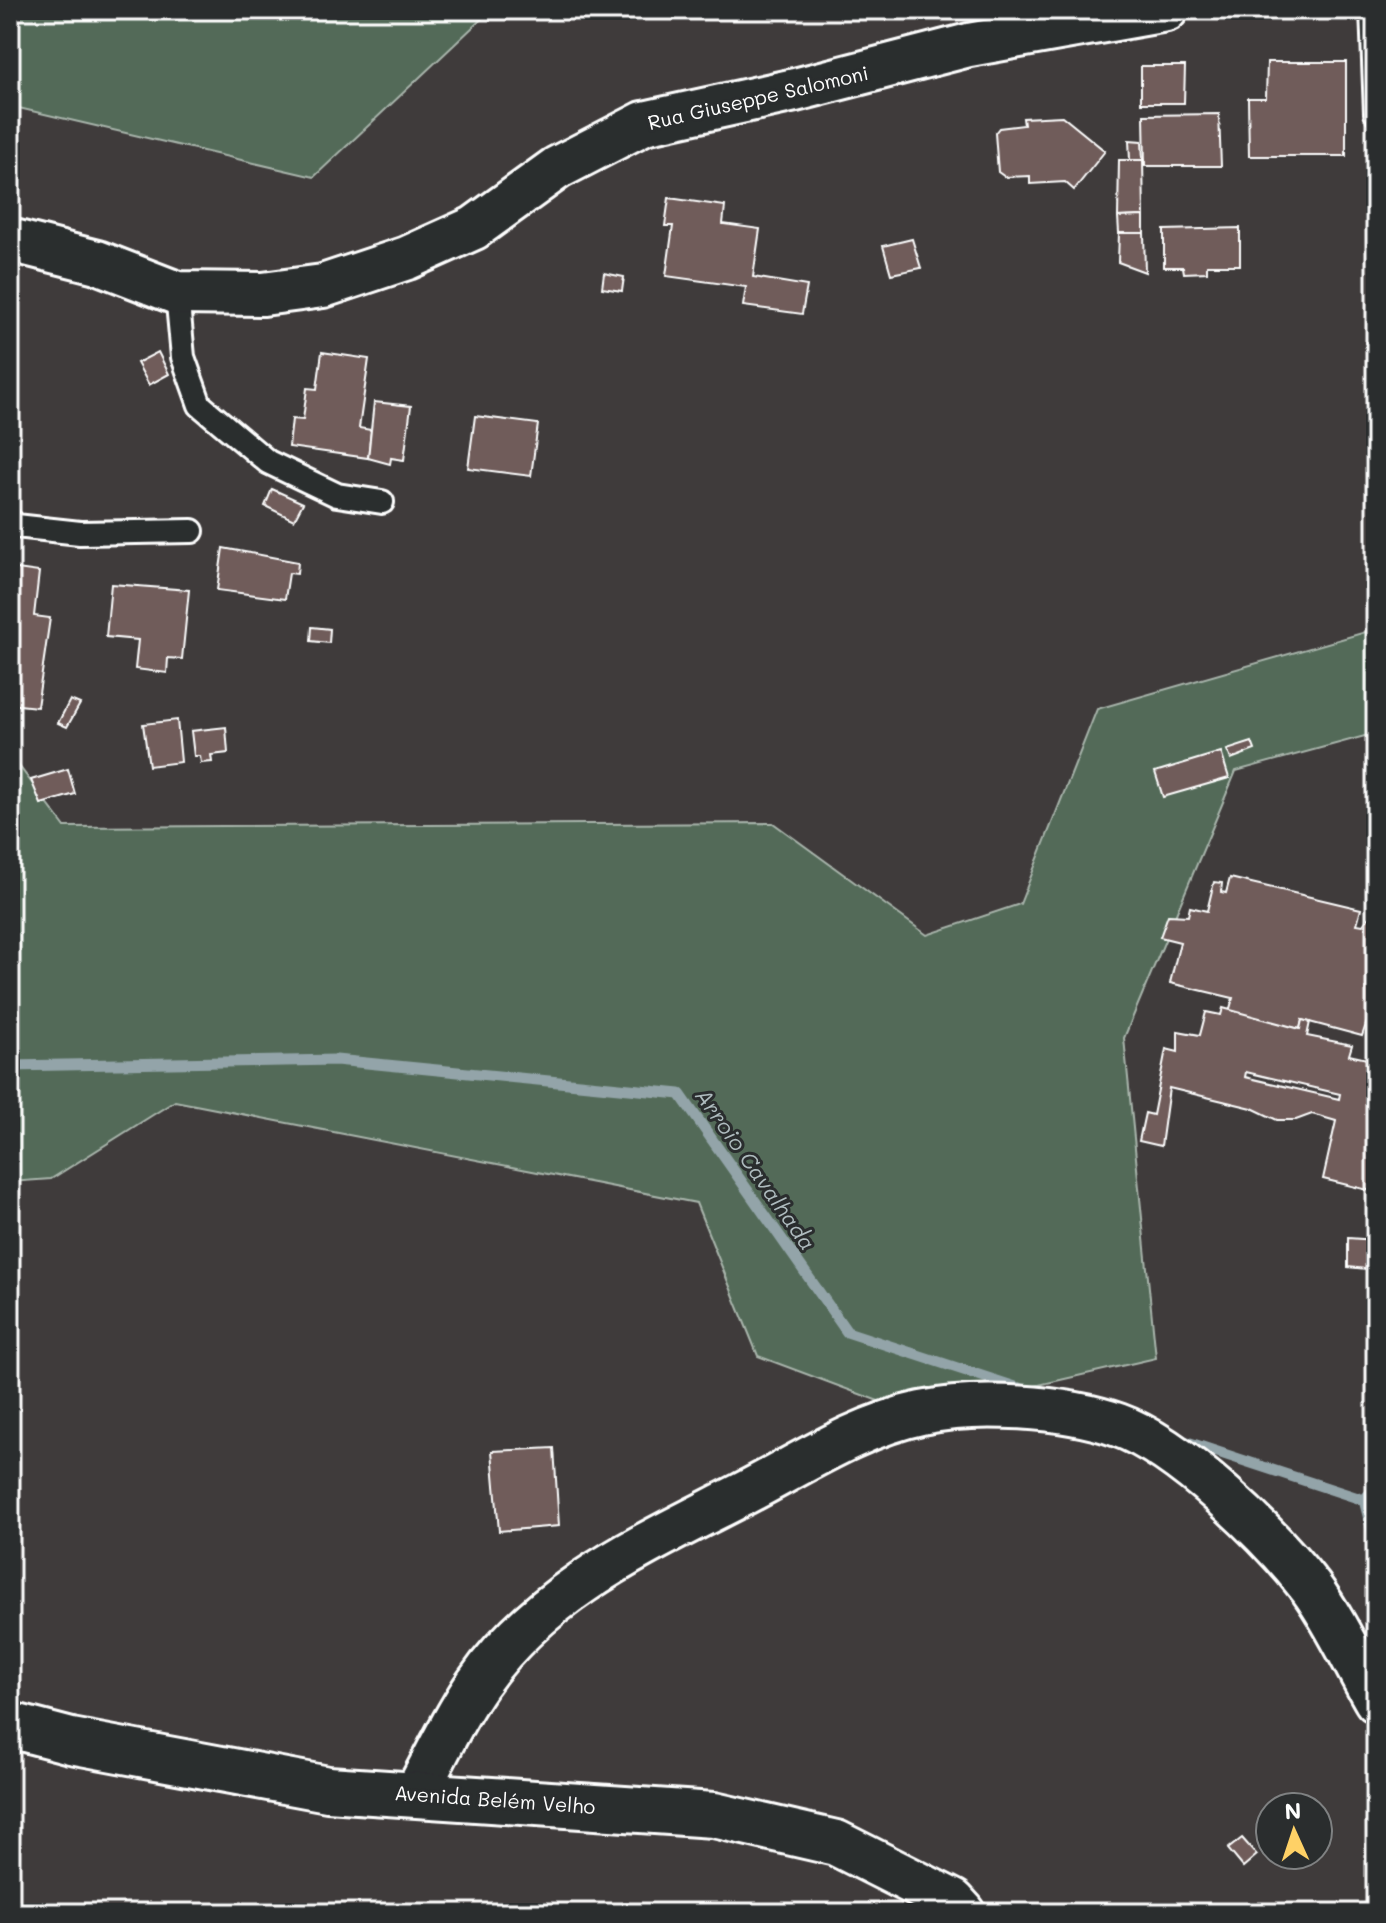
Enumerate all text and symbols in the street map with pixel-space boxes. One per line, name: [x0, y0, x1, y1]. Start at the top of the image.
street label: Rua Giuseppe Salomoni: [645, 59, 871, 135]
water label: Arroio Cavalhada: [689, 1082, 823, 1256]
street label: Avenida Belém Velho: [394, 1779, 597, 1819]
north arrow: [1254, 1791, 1334, 1871]
text: N: [1284, 1796, 1302, 1825]

